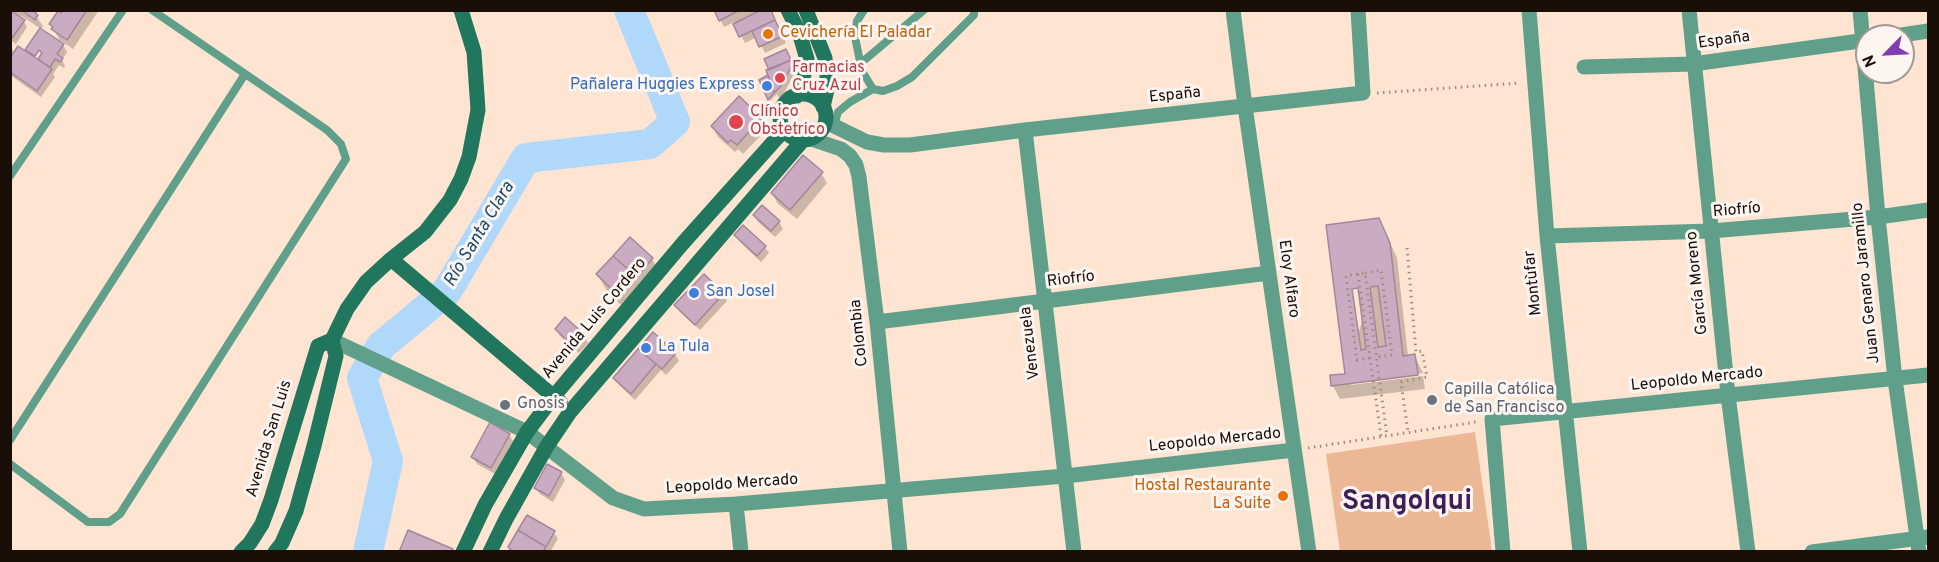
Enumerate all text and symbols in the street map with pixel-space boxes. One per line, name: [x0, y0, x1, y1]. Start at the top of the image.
place label: Cevichería El Paladar: [780, 24, 932, 44]
north arrow: [1855, 24, 1915, 84]
marker: Cevichería El Paladar: [761, 27, 775, 41]
street label: España: [1697, 28, 1751, 54]
text: N: [1859, 51, 1882, 70]
place label: Farmacias Cruz Azul: [792, 59, 865, 97]
marker: Farmacias Cruz Azul: [773, 71, 787, 85]
place label: Pañalera Huggies Express: [570, 76, 755, 96]
marker: Pañalera Huggies Express: [760, 79, 774, 93]
street label: España: [1148, 84, 1202, 108]
place label: Clínico Obstetrico: [750, 103, 825, 141]
marker: Clínico Obstetrico: [727, 113, 745, 131]
water label: Río Santa Clara: [440, 178, 520, 292]
street label: Riofrío: [1712, 199, 1762, 223]
street label: Juan Genaro Jaramillo: [1849, 201, 1885, 365]
street label: García Moreno: [1683, 230, 1713, 336]
street label: Eloy Alfaro: [1273, 239, 1303, 319]
street label: Montùfar: [1521, 249, 1547, 317]
street label: Avenida Luis Cordero: [539, 255, 651, 383]
street label: Riofrío: [1046, 268, 1096, 292]
place label: San Josel: [706, 283, 775, 303]
marker: San Josel: [687, 286, 701, 300]
street label: Colombia: [847, 298, 873, 368]
street label: Venezuela: [1017, 305, 1045, 381]
place label: La Tula: [658, 338, 709, 358]
marker: La Tula: [639, 341, 653, 355]
street label: Leopoldo Mercado: [1630, 364, 1764, 396]
street label: Avenida San Luis: [243, 378, 297, 500]
place label: Capilla Católica de San Francisco: [1444, 381, 1564, 419]
marker: Capilla Católica de San Francisco: [1425, 393, 1439, 407]
place label: Gnosis: [517, 395, 565, 415]
marker: Gnosis: [498, 398, 512, 412]
street label: Leopoldo Mercado: [1148, 425, 1282, 457]
street label: Leopoldo Mercado: [665, 471, 799, 499]
place label: Hostal Restaurante La Suite: [1134, 477, 1271, 515]
district label: Sangolqui: [1342, 486, 1472, 520]
marker: Hostal Restaurante La Suite: [1276, 489, 1290, 503]

